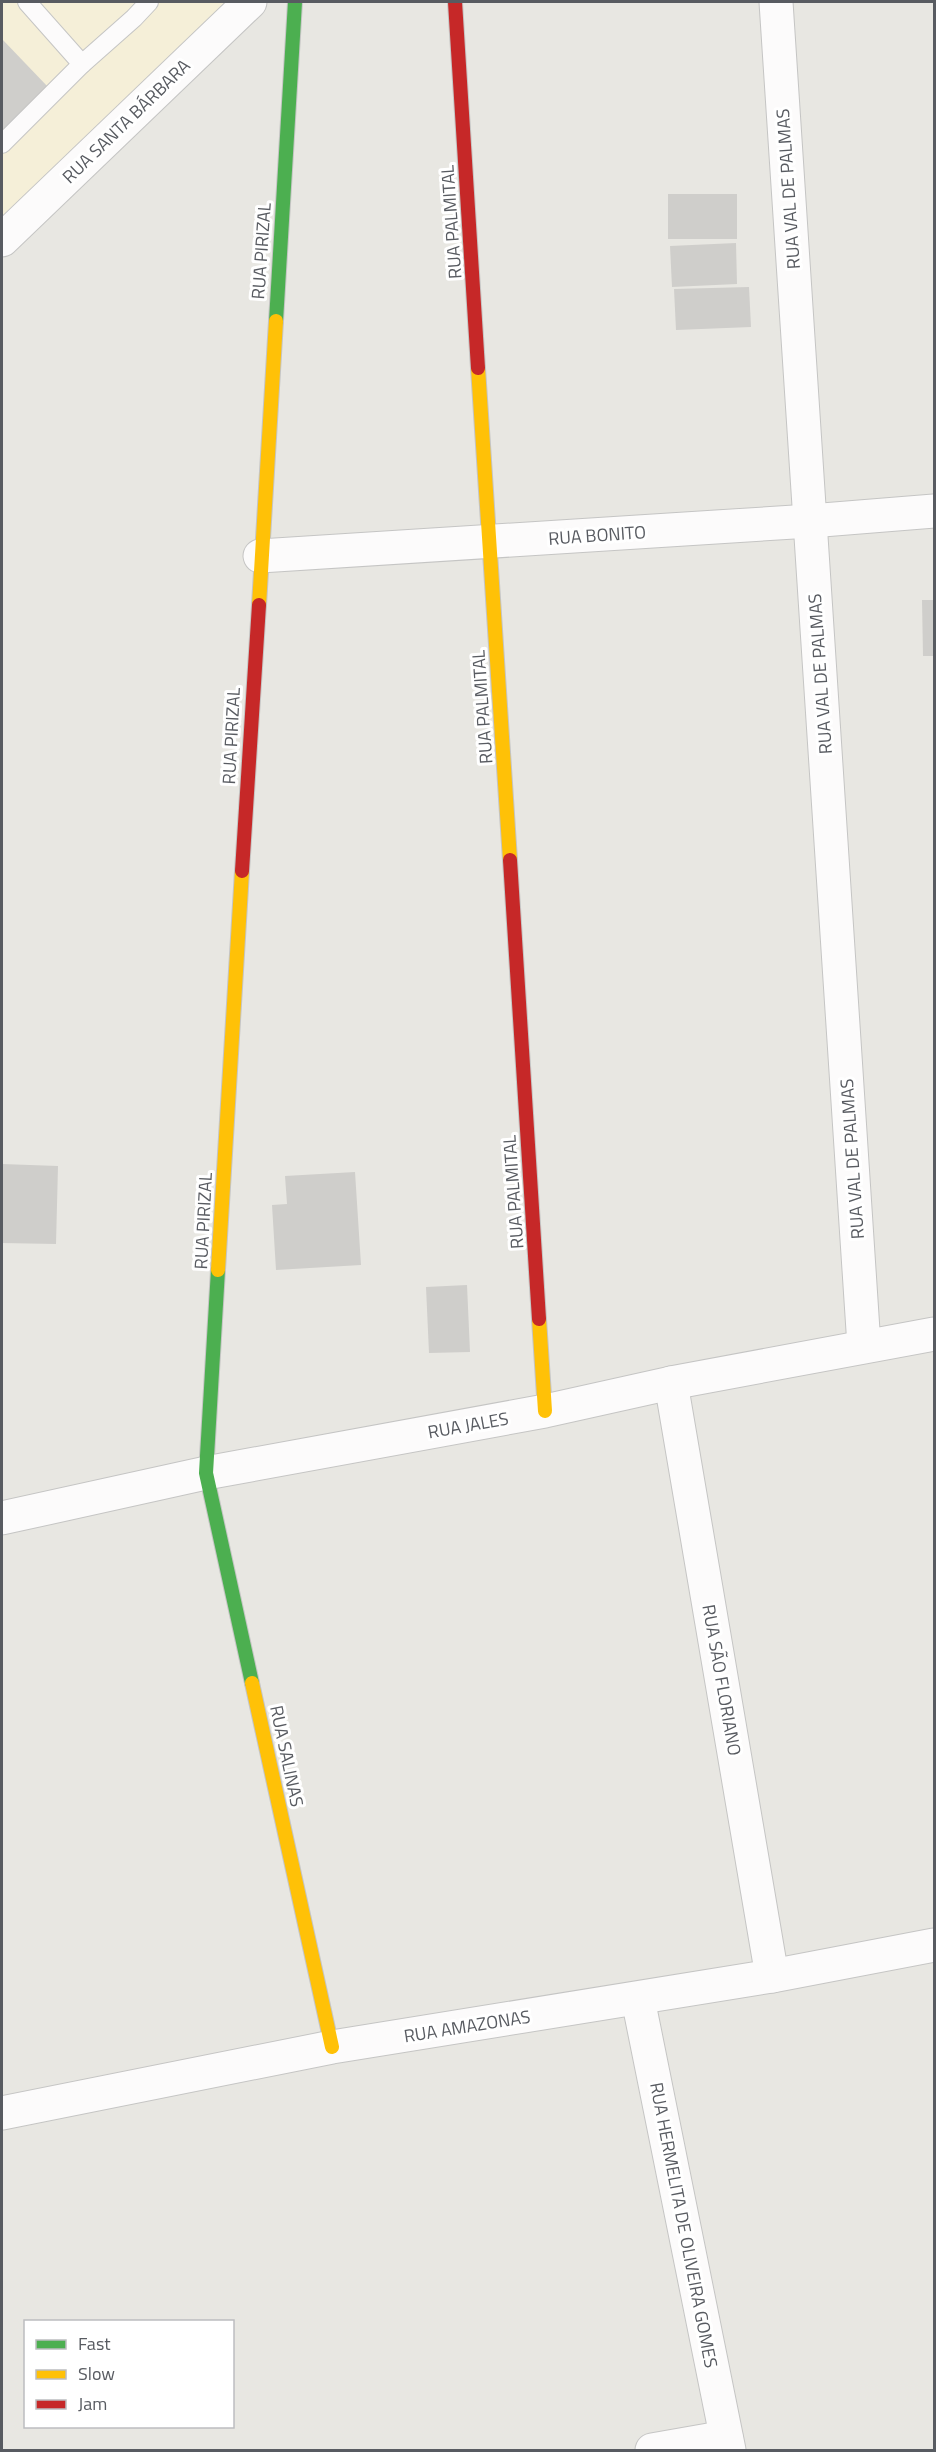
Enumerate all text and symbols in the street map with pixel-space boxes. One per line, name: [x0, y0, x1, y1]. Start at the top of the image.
street label: RUA SANTA BÁRBARA: [56, 52, 196, 189]
street label: RUA VAL DE PALMAS: [769, 108, 807, 270]
street label: RUA PALMITAL: [434, 164, 468, 280]
street label: RUA PIRIZAL: [244, 201, 278, 300]
street label: RUA BONITO: [547, 518, 647, 552]
street label: RUA VAL DE PALMAS: [801, 593, 839, 755]
street label: RUA PALMITAL: [465, 649, 499, 765]
street label: RUA PIRIZAL: [215, 687, 247, 785]
street label: RUA VAL DE PALMAS: [833, 1078, 871, 1240]
street label: RUA PALMITAL: [496, 1134, 530, 1250]
street label: RUA PIRIZAL: [187, 1172, 219, 1270]
street label: RUA JALES: [426, 1405, 510, 1445]
street label: RUA SÃO FLORIANO: [695, 1602, 749, 1758]
street label: RUA SALINAS: [263, 1703, 311, 1809]
street label: RUA AMAZONAS: [402, 2003, 532, 2049]
street label: RUA HERMELITA DE OLIVEIRA GOMES: [643, 2080, 725, 2370]
legend: [24, 2320, 234, 2428]
text: Fast: [78, 2330, 111, 2357]
text: Slow: [78, 2360, 115, 2387]
text: Jam: [78, 2390, 107, 2417]

